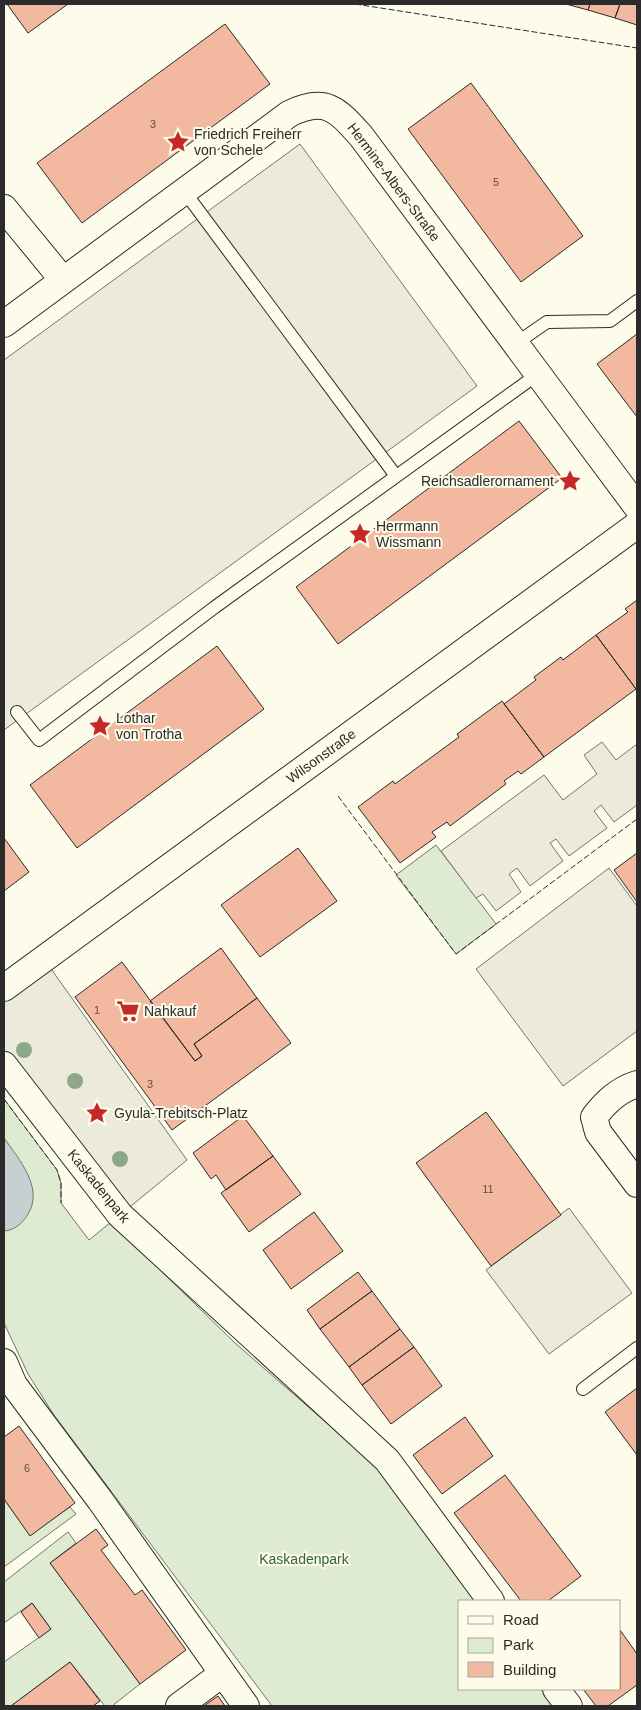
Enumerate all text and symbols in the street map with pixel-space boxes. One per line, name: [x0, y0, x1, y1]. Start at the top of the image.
house number: 3: [150, 118, 156, 130]
street label: Hermine-Albers-Straße: [344, 120, 444, 244]
place label: Friedrich Freiherr von Schele: [194, 126, 302, 158]
place icon: Friedrich Freiherr von Schele: [165, 129, 191, 155]
house number: 5: [493, 176, 499, 188]
place icon: Reichsadlerornament: [557, 468, 583, 494]
place label: Reichsadlerornament: [421, 473, 554, 489]
place label: Herrmann Wissmann: [376, 518, 441, 550]
place icon: Herrmann Wissmann: [347, 521, 373, 547]
place label: Lothar von Trotha: [116, 710, 182, 742]
place icon: Lothar von Trotha: [87, 713, 113, 739]
street label: Wilsonstraße: [283, 725, 359, 786]
supermarket icon: Nahkauf: [115, 998, 141, 1024]
place label: Nahkauf: [144, 1003, 196, 1019]
house number: 1: [94, 1004, 100, 1016]
house number: 3: [147, 1078, 153, 1090]
place icon: Gyula-Trebitsch-Platz: [84, 1100, 110, 1126]
place label: Gyula-Trebitsch-Platz: [114, 1105, 248, 1121]
street label: Kaskadenpark: [65, 1146, 134, 1227]
house number: 11: [482, 1183, 494, 1195]
house number: 6: [24, 1462, 30, 1474]
park label: Kaskadenpark: [259, 1551, 350, 1567]
legend: [458, 1600, 621, 1690]
text: Road: [503, 1611, 539, 1628]
text: Park: [503, 1636, 534, 1653]
text: Building: [503, 1661, 556, 1678]

